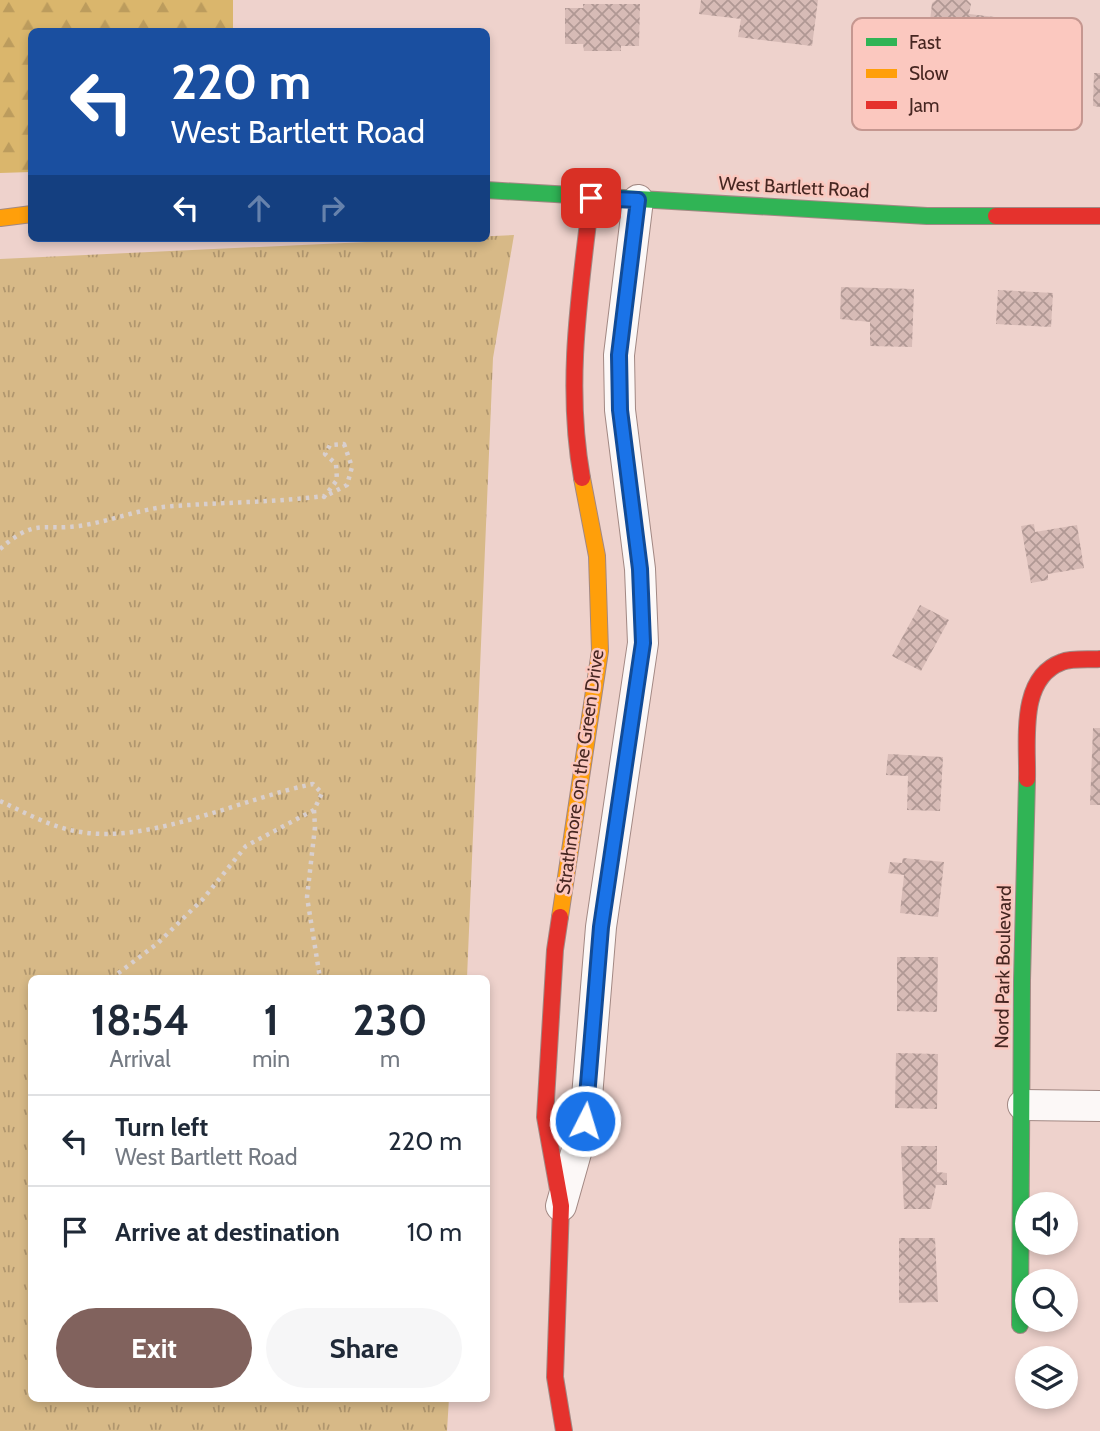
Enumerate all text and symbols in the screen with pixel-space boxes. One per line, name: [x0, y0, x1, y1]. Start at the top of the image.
legend: [852, 18, 1082, 130]
text: Fast: [909, 31, 942, 54]
text: 220 m: [171, 52, 311, 111]
icon: left: [56, 56, 147, 147]
text: Slow: [909, 62, 949, 85]
text: Jam: [908, 94, 939, 117]
text: West Bartlett Road: [171, 112, 425, 151]
pin: [561, 168, 621, 228]
street label: West Bartlett Road: [718, 172, 870, 202]
icon: arrive: [572, 179, 610, 217]
icon: left: [167, 189, 205, 227]
icon: ahead: [240, 189, 278, 227]
icon: right: [313, 189, 351, 227]
street label: Strathmore on the Green Drive: [551, 648, 609, 896]
street label: Nord Park Boulevard: [990, 885, 1016, 1049]
text: 18:54: [91, 994, 190, 1046]
text: 1: [263, 994, 279, 1046]
text: 230: [353, 994, 427, 1046]
text: Arrival: [109, 1045, 171, 1073]
text: min: [252, 1045, 290, 1073]
text: m: [380, 1045, 400, 1073]
position arrow: [548, 1084, 622, 1158]
text: Turn left: [115, 1111, 208, 1143]
icon: left: [56, 1122, 94, 1160]
text: 220 m: [388, 1125, 462, 1157]
text: West Bartlett Road: [115, 1143, 298, 1171]
map controls: [1015, 1192, 1078, 1409]
button: sound: [1015, 1192, 1078, 1255]
icon: arrive: [56, 1213, 94, 1251]
text: Arrive at destination: [115, 1216, 340, 1248]
text: 10 m: [407, 1216, 462, 1248]
button: search: [1015, 1269, 1078, 1332]
button: Exit: [56, 1308, 252, 1388]
button: Share: [266, 1308, 462, 1388]
button: layers: [1015, 1346, 1078, 1409]

